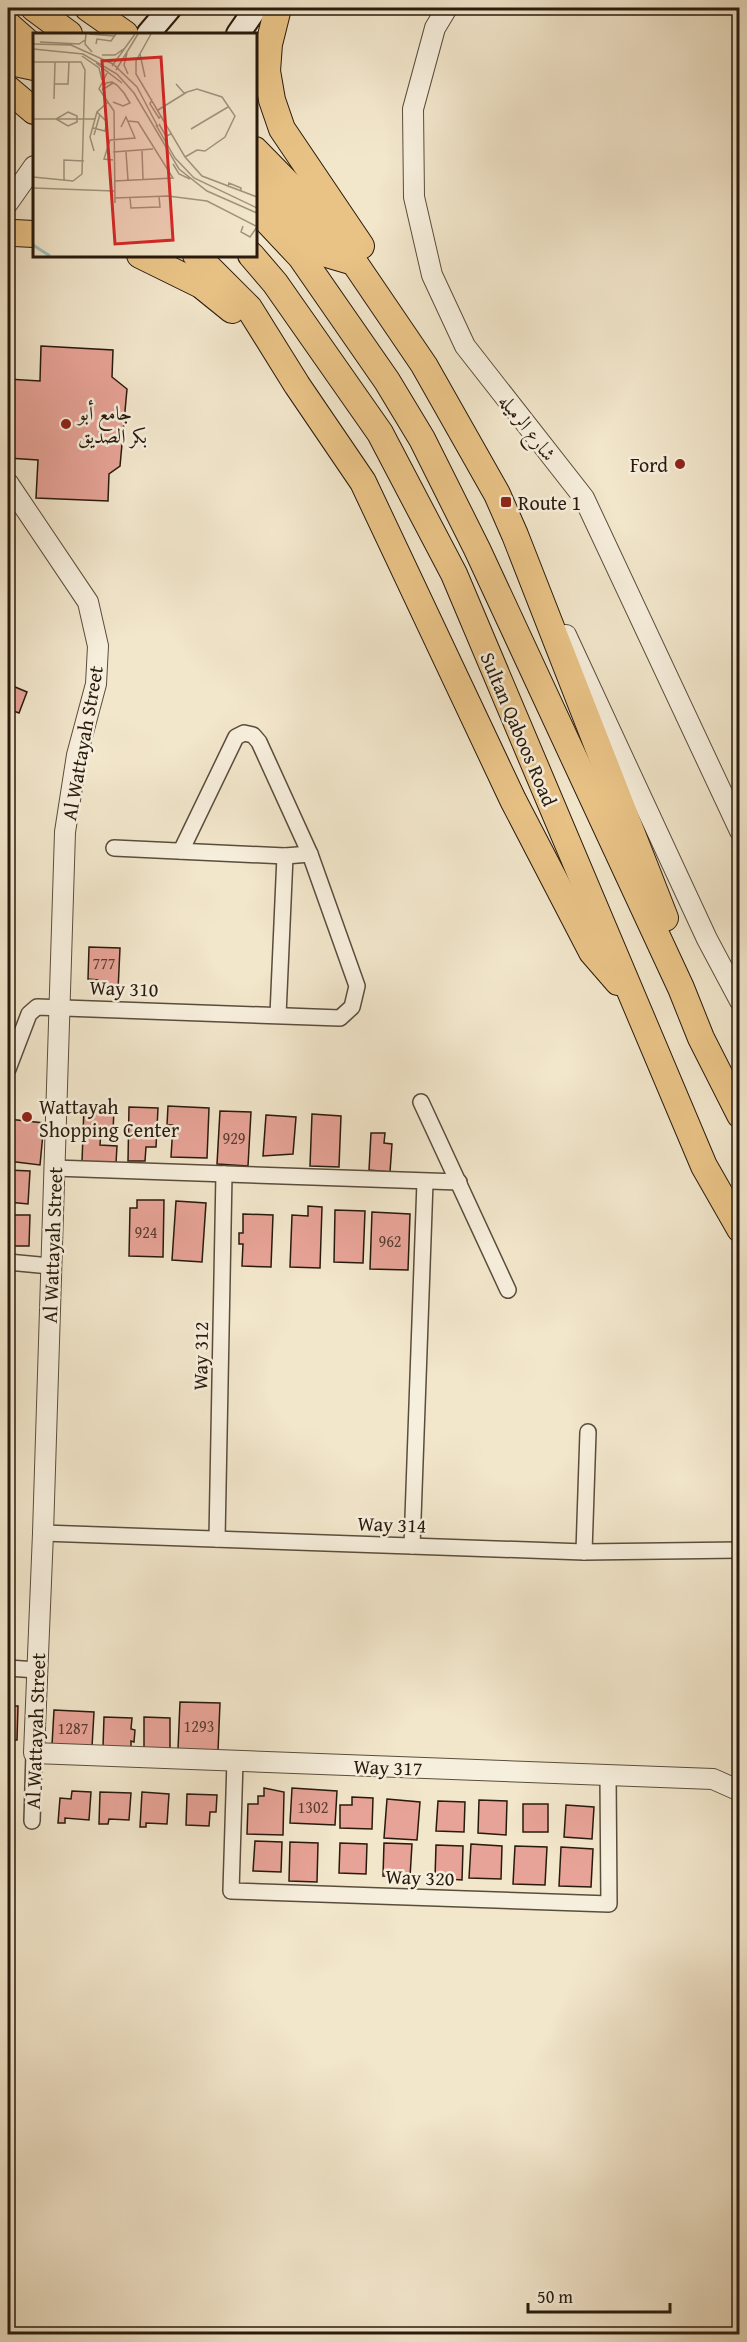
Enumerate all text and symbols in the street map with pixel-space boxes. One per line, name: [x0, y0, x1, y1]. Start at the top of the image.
inset map: [33, 33, 256, 256]
street label: شارع الرميله: [489, 387, 563, 469]
place label: جامع أبو بكر الصديق: [76, 398, 147, 450]
marker: جامع أبو بكر الصديق: [59, 417, 73, 431]
place label: Ford: [630, 450, 668, 479]
marker: Ford: [673, 457, 687, 471]
place label: Route 1: [518, 488, 581, 517]
marker: Route 1: [499, 495, 513, 509]
street label: Sultan Qaboos Road: [473, 647, 565, 811]
street label: Al Wattayah Street: [54, 663, 110, 823]
house number: 777: [92, 951, 116, 975]
street label: Way 310: [89, 972, 159, 1004]
place label: Wattayah Shopping Center: [39, 1092, 179, 1144]
marker: Wattayah Shopping Center: [20, 1110, 34, 1124]
house number: 929: [222, 1126, 246, 1150]
street label: Al Wattayah Street: [35, 1166, 69, 1324]
house number: 924: [134, 1220, 158, 1244]
house number: 962: [378, 1229, 402, 1253]
street label: Way 312: [185, 1321, 215, 1391]
street label: Way 314: [357, 1508, 427, 1540]
street label: Al Wattayah Street: [18, 1652, 52, 1810]
house number: 1293: [184, 1714, 214, 1738]
house number: 1287: [58, 1716, 89, 1740]
street label: Way 317: [353, 1751, 423, 1783]
house number: 1302: [298, 1795, 328, 1819]
street label: Way 320: [385, 1861, 455, 1893]
scale bar: [528, 2276, 670, 2314]
text: 50 m: [537, 2283, 573, 2310]

